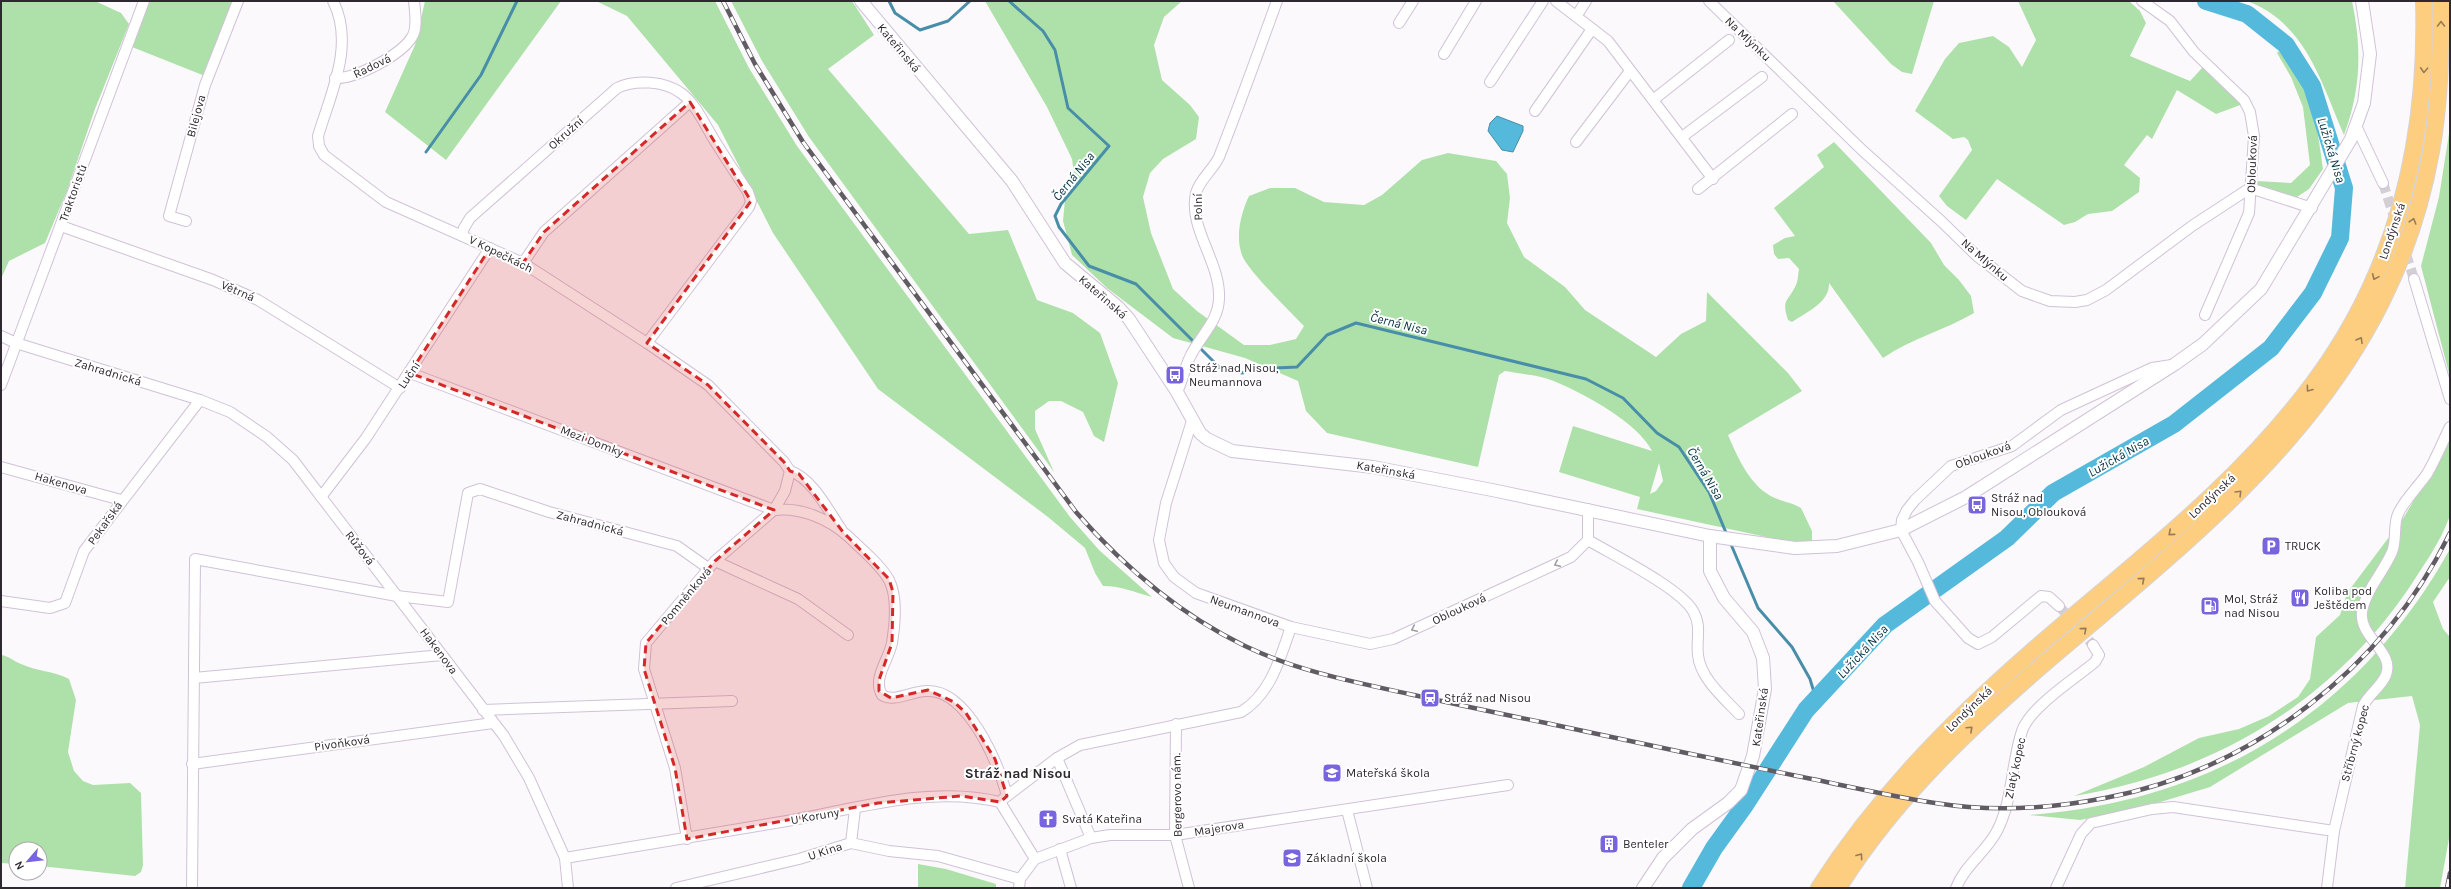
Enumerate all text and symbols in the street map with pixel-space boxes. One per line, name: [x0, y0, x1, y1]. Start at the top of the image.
street label: Na Mlýnku: [1722, 14, 1774, 64]
street label: Kateřinská: [875, 21, 923, 75]
one-way arrow: [2437, 21, 2445, 27]
street label: Řadová: [350, 50, 393, 81]
one-way arrow: [2420, 67, 2429, 73]
street label: Bilejova: [184, 93, 208, 139]
street label: Okružní: [545, 113, 587, 152]
water label: Lužická Nisa: [2314, 116, 2349, 185]
street label: Oblouková: [2244, 135, 2260, 193]
water label: Černá Nisa: [1048, 148, 1098, 204]
street label: Traktoristů: [56, 162, 90, 224]
street label: Polní: [1191, 193, 1205, 221]
street label: Londýnská: [2376, 201, 2408, 261]
one-way arrow: [2408, 218, 2417, 225]
street label: V Kopečkách: [467, 232, 535, 276]
street label: Na Mlýnku: [1959, 236, 2011, 284]
street label: Kateřinská: [1076, 272, 1130, 322]
one-way arrow: [2372, 273, 2380, 280]
street label: Větrná: [219, 278, 257, 304]
water label: Černá Nisa: [1369, 308, 1430, 338]
one-way arrow: [2356, 336, 2363, 344]
street label: Zahradnická: [73, 355, 143, 389]
street label: Luční: [395, 358, 423, 391]
place label: Stráž nad Nisou, Neumannova: [1189, 361, 1279, 389]
bus stop icon: Stráž nad Nisou, Neumannova: [1164, 364, 1186, 386]
one-way arrow: [2307, 385, 2314, 392]
street label: Mezi Domky: [559, 423, 626, 460]
water label: Lužická Nisa: [2085, 433, 2152, 480]
street label: Oblouková: [1953, 439, 2013, 471]
water label: Černá Nisa: [1684, 444, 1728, 502]
street label: Kateřinská: [1356, 458, 1416, 482]
street label: Hakenova: [33, 469, 89, 497]
street label: Londýnská: [2186, 471, 2238, 521]
one-way arrow: [2234, 490, 2242, 498]
place label: Stráž nad Nisou, Oblouková: [1991, 491, 2086, 519]
bus stop icon: Stráž nad Nisou, Oblouková: [1966, 494, 1988, 516]
street label: Pekařská: [85, 499, 125, 547]
street label: Zahradnická: [555, 507, 625, 539]
street label: Růžová: [342, 528, 378, 568]
one-way arrow: [2169, 529, 2176, 536]
parking icon: TRUCK: [2260, 535, 2282, 557]
place label: TRUCK: [2285, 539, 2322, 553]
one-way arrow: [1554, 559, 1562, 567]
street label: Pomněnková: [658, 564, 714, 628]
one-way arrow: [2137, 577, 2145, 584]
place label: Koliba pod Ještědem: [2314, 584, 2372, 612]
restaurant icon: Koliba pod Ještědem: [2289, 587, 2311, 609]
street label: Oblouková: [1430, 590, 1488, 628]
street label: Neumannova: [1208, 592, 1282, 630]
place label: Mol, Stráž nad Nisou: [2224, 592, 2280, 620]
fuel station icon: Mol, Stráž nad Nisou: [2199, 595, 2221, 617]
water label: Lužická Nisa: [1834, 621, 1891, 681]
street label: Hakenova: [417, 625, 461, 677]
one-way arrow: [1410, 625, 1417, 633]
one-way arrow: [2079, 627, 2086, 634]
street label: Londýnská: [1943, 683, 1995, 735]
station icon: Stráž nad Nisou: [1419, 687, 1441, 709]
street label: Kateřinská: [1749, 687, 1771, 747]
place label: Stráž nad Nisou: [1444, 691, 1531, 705]
street label: Stříbrný kopec: [2338, 703, 2372, 783]
one-way arrow: [1965, 726, 1973, 733]
street label: Pivoňková: [313, 732, 371, 754]
street label: Zlatý kopec: [2002, 736, 2028, 800]
street label: Bergerovo nám.: [1169, 753, 1185, 837]
school or university icon: Mateřská škola: [1321, 762, 1343, 784]
district label: Stráž nad Nisou: [965, 765, 1071, 782]
place label: Mateřská škola: [1346, 766, 1430, 780]
street label: U Koruny: [790, 805, 841, 827]
church icon: Svatá Kateřina: [1037, 808, 1059, 830]
place label: Svatá Kateřina: [1062, 812, 1142, 826]
street label: Majerova: [1193, 817, 1245, 839]
building icon: Benteler: [1598, 833, 1620, 855]
place label: Benteler: [1623, 837, 1669, 851]
street label: U Kina: [806, 839, 844, 863]
north arrow: [8, 841, 48, 881]
school or university icon: Základní škola: [1281, 847, 1303, 869]
place label: Základní škola: [1306, 851, 1387, 865]
one-way arrow: [1855, 853, 1862, 860]
text: N: [12, 859, 27, 872]

